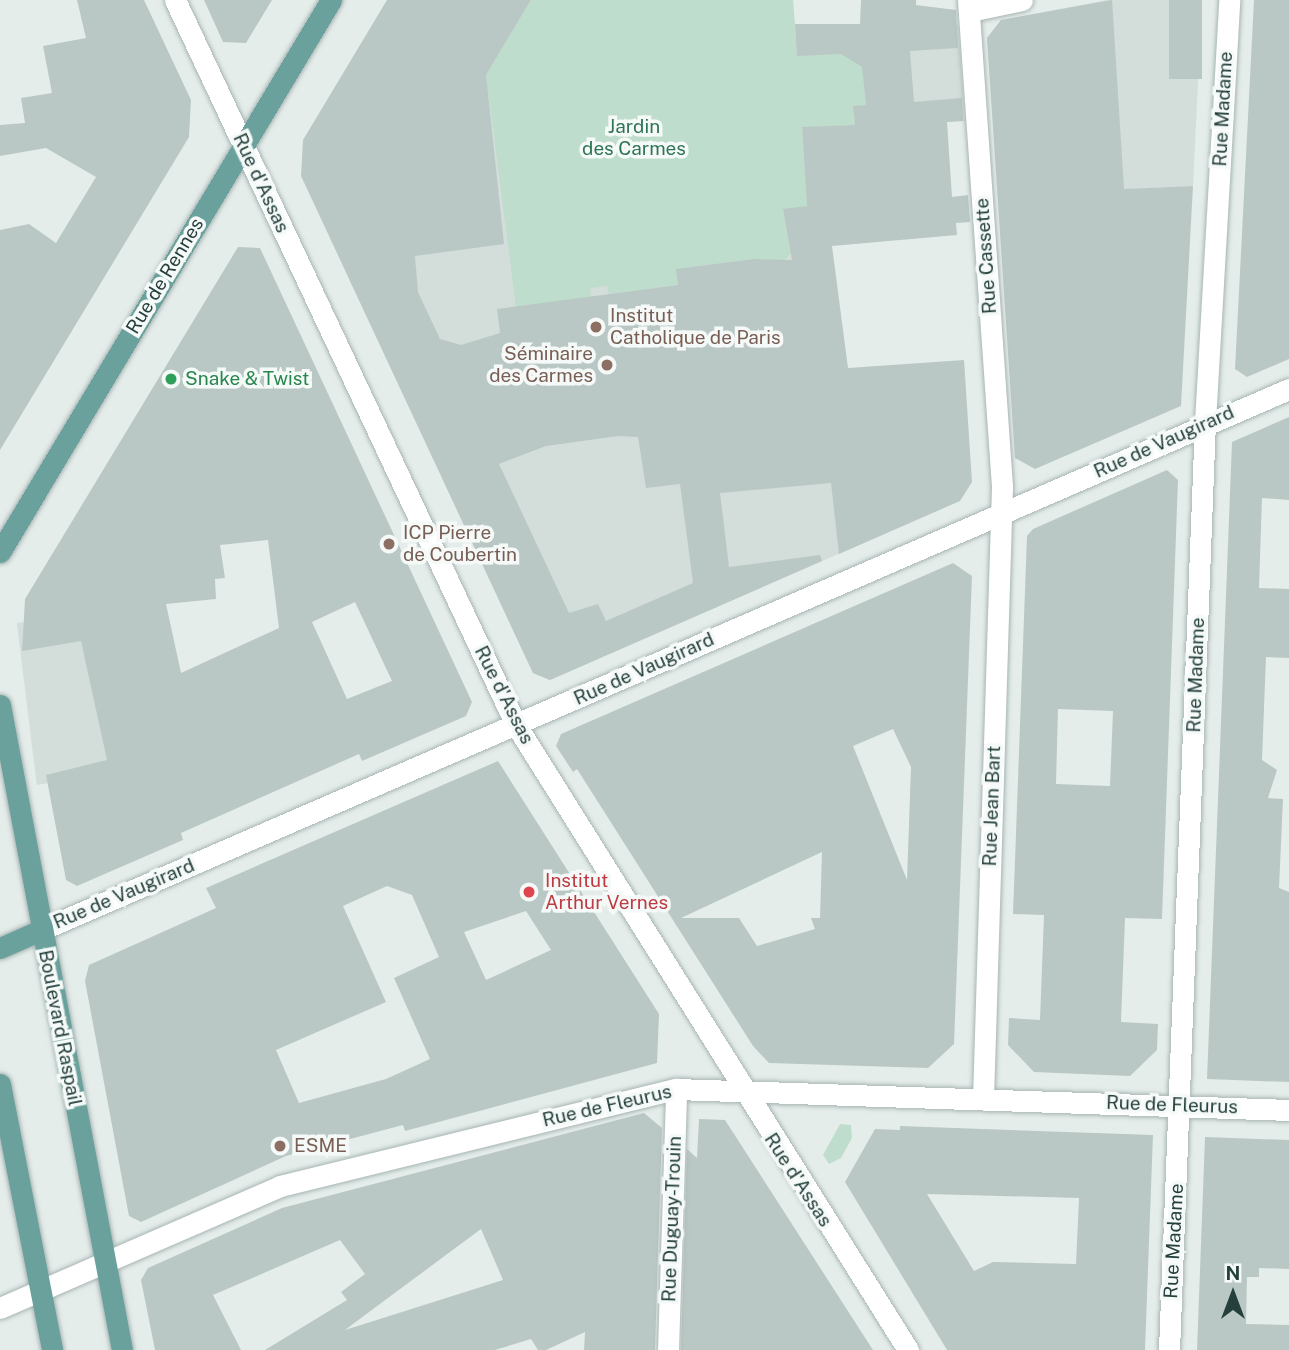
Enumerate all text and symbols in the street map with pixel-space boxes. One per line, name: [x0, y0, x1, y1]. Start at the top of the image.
street label: Rue Madame: [1209, 51, 1237, 167]
park label: Jardin des Carmes: [582, 116, 686, 160]
street label: Rue d'Assas: [228, 129, 294, 237]
street label: Rue Cassette: [971, 197, 1001, 315]
street label: Rue de Rennes: [121, 214, 209, 338]
place label: Institut Catholique de Paris: [610, 305, 781, 349]
marker: Institut Catholique de Paris: [588, 319, 604, 335]
place label: Séminaire des Carmes: [489, 343, 593, 387]
marker: Séminaire des Carmes: [599, 357, 615, 373]
place label: Snake & Twist: [185, 368, 310, 390]
marker: Snake & Twist: [163, 371, 179, 387]
street label: Rue de Vaugirard: [1090, 401, 1238, 483]
place label: ICP Pierre de Coubertin: [403, 522, 517, 566]
marker: ICP Pierre de Coubertin: [381, 536, 397, 552]
street label: Rue Madame: [1183, 617, 1209, 733]
street label: Rue de Vaugirard: [570, 628, 718, 710]
street label: Rue d'Assas: [469, 642, 539, 748]
street label: Rue Jean Bart: [978, 745, 1006, 867]
street label: Rue de Vaugirard: [50, 854, 198, 934]
place label: Institut Arthur Vernes: [545, 870, 669, 914]
marker: Institut Arthur Vernes: [519, 882, 539, 902]
street label: Boulevard Raspail: [34, 948, 86, 1108]
street label: Rue de Fleurus: [540, 1080, 674, 1132]
street label: Rue de Fleurus: [1105, 1091, 1239, 1119]
street label: Rue d'Assas: [759, 1129, 837, 1231]
place label: ESME: [294, 1135, 347, 1157]
street label: Rue Duguay-Trouin: [658, 1135, 686, 1303]
marker: ESME: [272, 1138, 288, 1154]
street label: Rue Madame: [1160, 1183, 1188, 1299]
north arrow: [1198, 1259, 1268, 1329]
text: N: [1226, 1262, 1240, 1284]

